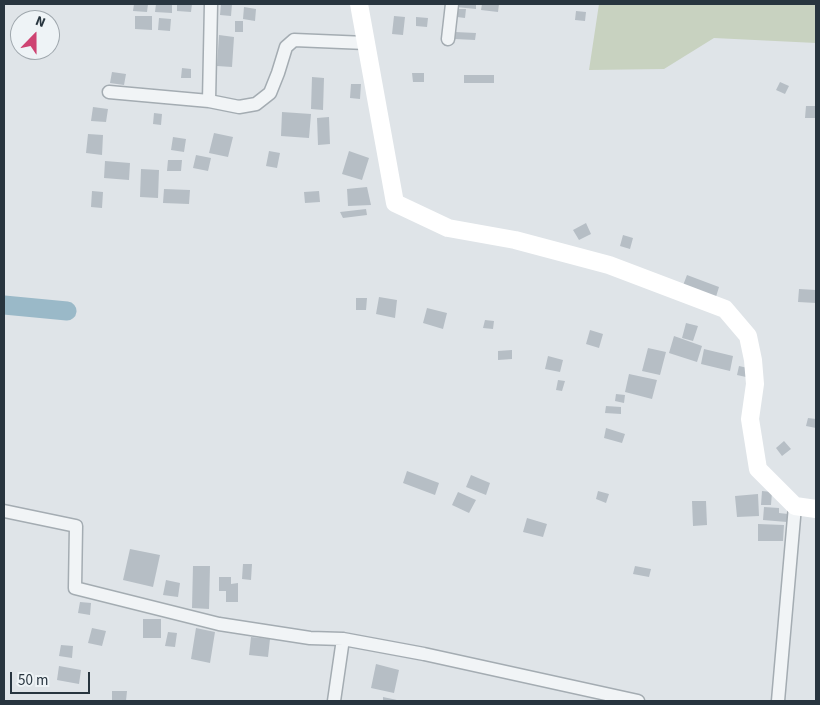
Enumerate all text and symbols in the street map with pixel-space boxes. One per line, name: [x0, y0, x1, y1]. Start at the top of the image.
north arrow: [10, 10, 60, 60]
text: N: [32, 11, 48, 33]
scale bar: [12, 662, 92, 694]
text: 50 m: [18, 670, 48, 691]

